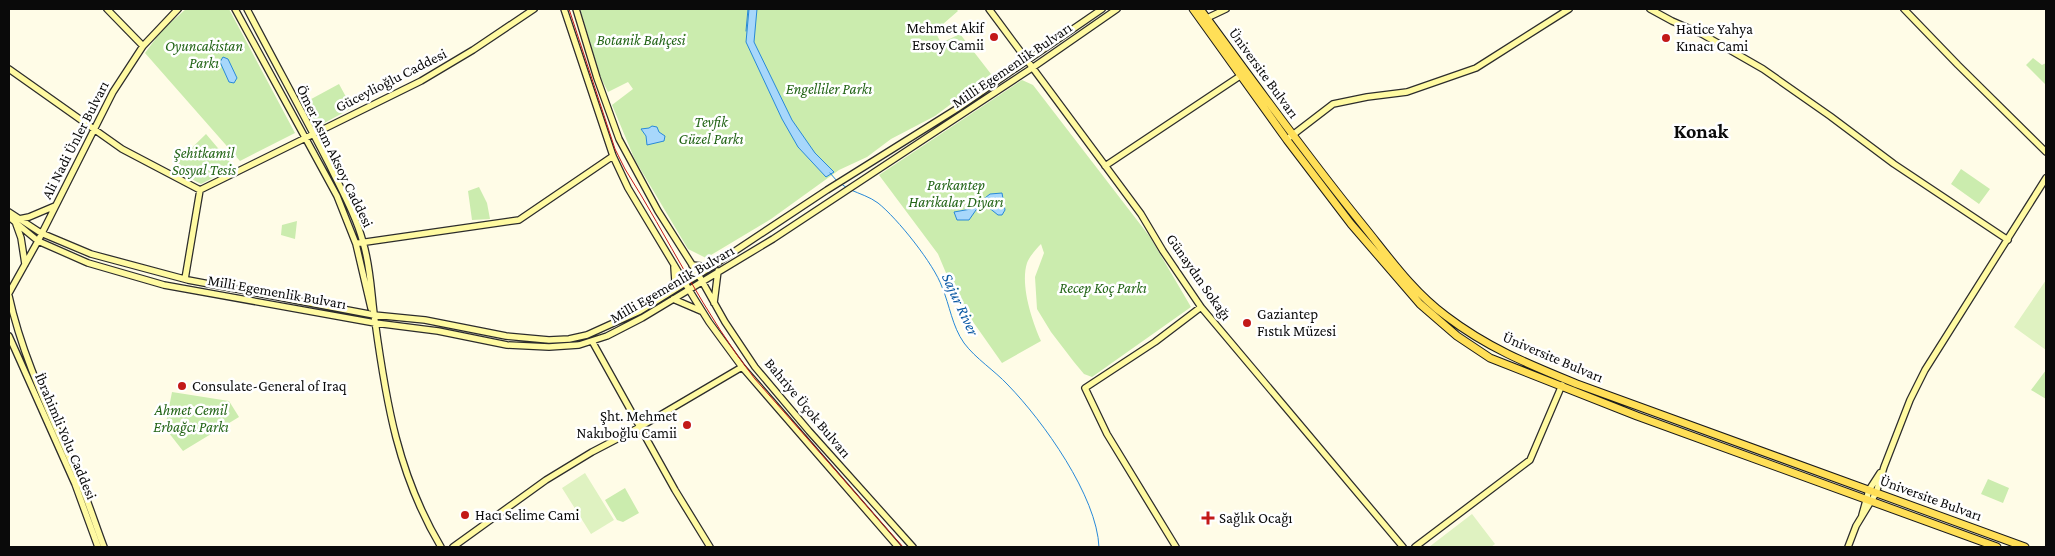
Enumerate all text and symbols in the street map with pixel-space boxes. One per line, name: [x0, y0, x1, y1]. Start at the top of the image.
street label: Milli Egemenlik Bulvarı: [949, 19, 1075, 112]
place label: Mehmet Akif Ersoy Camii: [906, 20, 986, 54]
place label: Hatice Yahya Kınacı Cami: [1676, 21, 1753, 54]
street label: Üniversite Bulvarı: [1226, 25, 1302, 121]
marker: Mehmet Akif Ersoy Camii: [988, 31, 1000, 43]
park label: Botanik Bahçesi: [596, 32, 687, 49]
marker: Hatice Yahya Kınacı Cami: [1660, 32, 1672, 44]
park label: Oyuncakistan Parkı: [165, 38, 243, 71]
street label: Güceylioğlu Caddesi: [333, 45, 450, 116]
street label: Ali Nadi Ünler Bulvarı: [38, 78, 112, 202]
park label: Engelliler Parkı: [786, 81, 872, 98]
street label: Ömer Asım Aksoy Caddesi: [293, 82, 377, 230]
park label: Tevfik Güzel Parkı: [679, 114, 743, 147]
district label: Konak: [1674, 120, 1730, 142]
park label: Şehitkamil Sosyal Tesis: [172, 145, 237, 179]
park label: Parkantep Harikalar Diyarı: [908, 177, 1004, 211]
street label: Günaydın Sokağı: [1163, 231, 1235, 324]
street label: Milli Egemenlik Bulvarı: [607, 242, 737, 327]
water label: Sajur River: [938, 270, 983, 339]
street label: Milli Egemenlik Bulvarı: [206, 272, 348, 313]
park label: Recep Koç Parkı: [1059, 280, 1147, 297]
place label: Gaziantep Fıstık Müzesi: [1257, 306, 1336, 339]
marker: Gaziantep Fıstık Müzesi: [1241, 317, 1253, 329]
street label: Üniversite Bulvarı: [1500, 329, 1606, 385]
street label: Bahriye Üçok Bulvarı: [761, 355, 854, 462]
street label: İbrahimli Yolu Caddesi: [32, 370, 100, 502]
place label: Consulate-General of Iraq: [192, 378, 347, 395]
marker: Consulate-General of Iraq: [176, 380, 188, 392]
park label: Ahmet Cemil Erbağcı Parkı: [153, 402, 229, 436]
place label: Şht. Mehmet Nakıboğlu Camii: [576, 408, 678, 442]
marker: Şht. Mehmet Nakıboğlu Camii: [681, 419, 693, 431]
street label: Üniversite Bulvarı: [1878, 472, 1984, 524]
place label: Hacı Selime Cami: [475, 507, 579, 523]
marker: Hacı Selime Cami: [459, 509, 471, 521]
place label: Sağlık Ocağı: [1219, 510, 1293, 527]
marker: Sağlık Ocağı: [1201, 511, 1215, 525]

